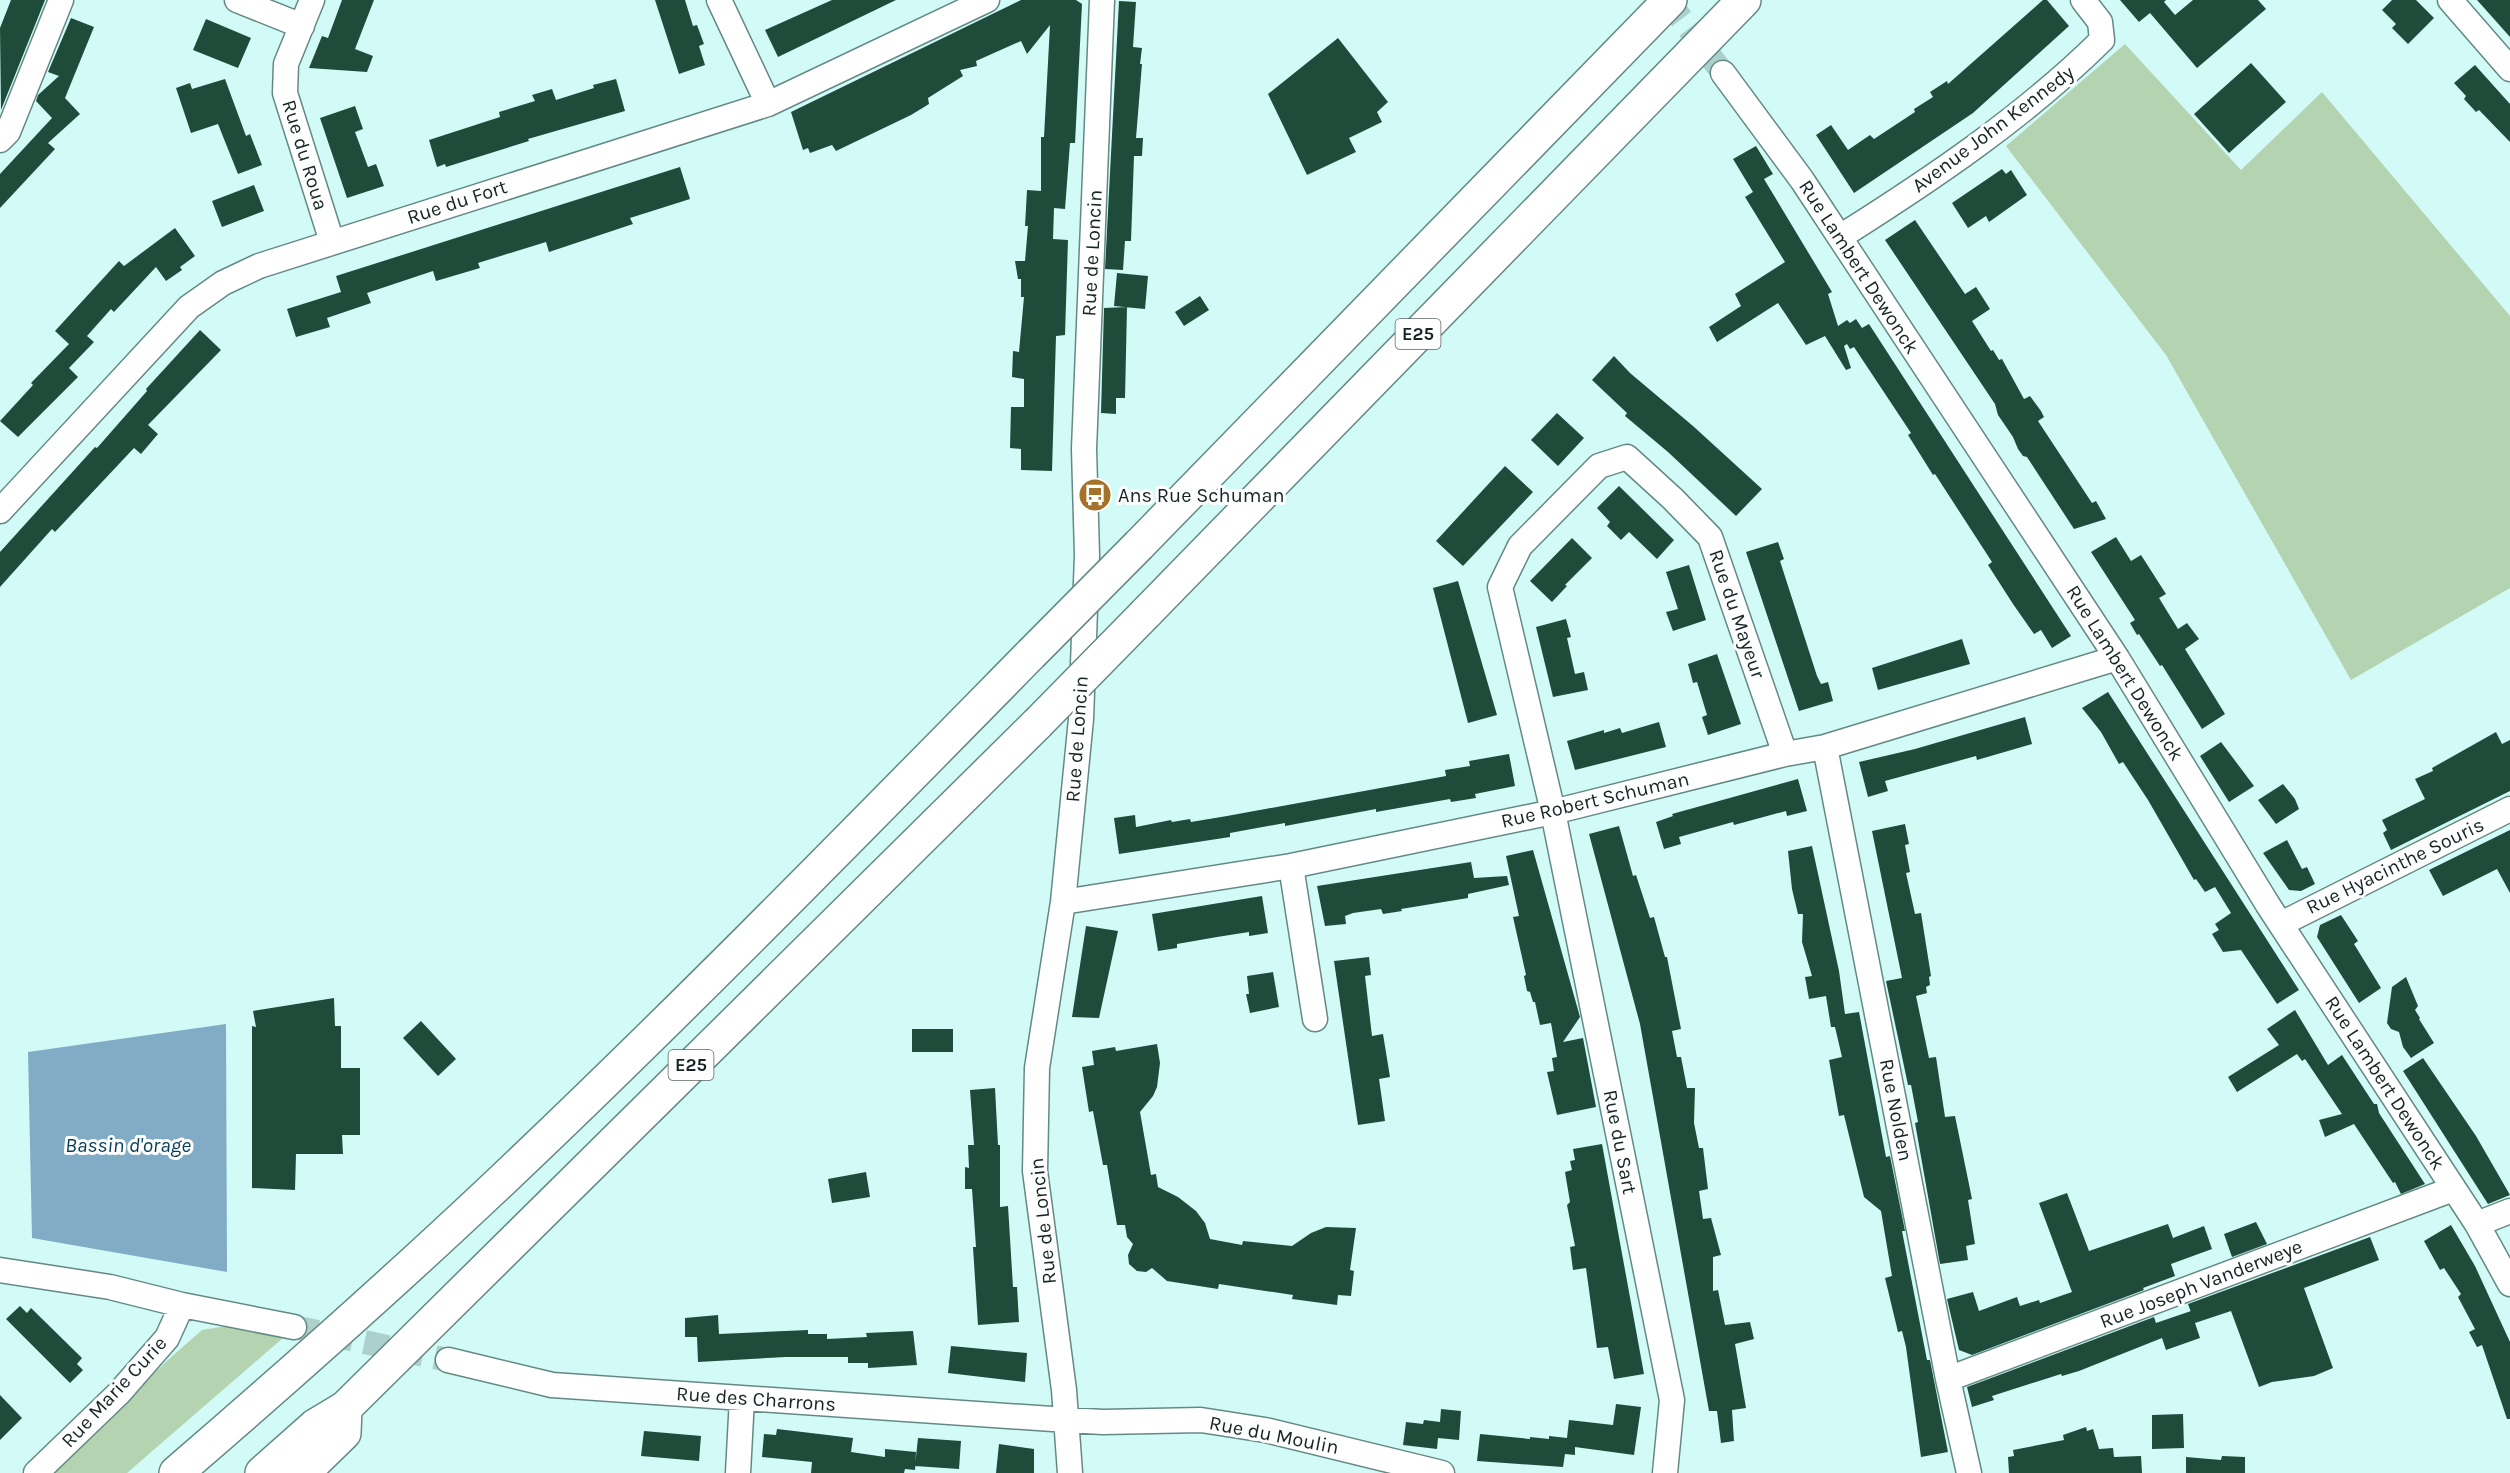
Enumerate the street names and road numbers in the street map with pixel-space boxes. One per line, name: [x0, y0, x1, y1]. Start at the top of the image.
street label: Avenue John Kennedy: [1908, 61, 2078, 197]
street label: Rue du Roua: [277, 97, 333, 213]
street label: Rue du Fort: [404, 175, 510, 229]
street label: Rue Lambert Dewonck: [1794, 176, 1924, 358]
street label: Rue de Loncin: [1077, 189, 1107, 317]
road number: E25: [1396, 319, 1440, 349]
street label: Rue du Mayeur: [1704, 546, 1770, 682]
street label: Rue Lambert Dewonck: [2062, 581, 2188, 765]
street label: Rue de Loncin: [1061, 675, 1093, 803]
street label: Rue Robert Schuman: [1499, 767, 1691, 833]
street label: Rue Hyacinthe Souris: [2302, 813, 2488, 919]
street label: Rue Lambert Dewonck: [2320, 992, 2450, 1174]
road number: E25: [668, 1050, 714, 1080]
street label: Rue Nolden: [1875, 1057, 1917, 1163]
street label: Rue du Sart: [1599, 1088, 1641, 1197]
street label: Rue de Loncin: [1025, 1157, 1061, 1285]
street label: Rue Joseph Vanderweye: [2096, 1235, 2306, 1333]
street label: Rue Marie Curie: [57, 1332, 171, 1452]
street label: Rue des Charrons: [675, 1382, 837, 1416]
street label: Rue du Moulin: [1207, 1411, 1341, 1459]

